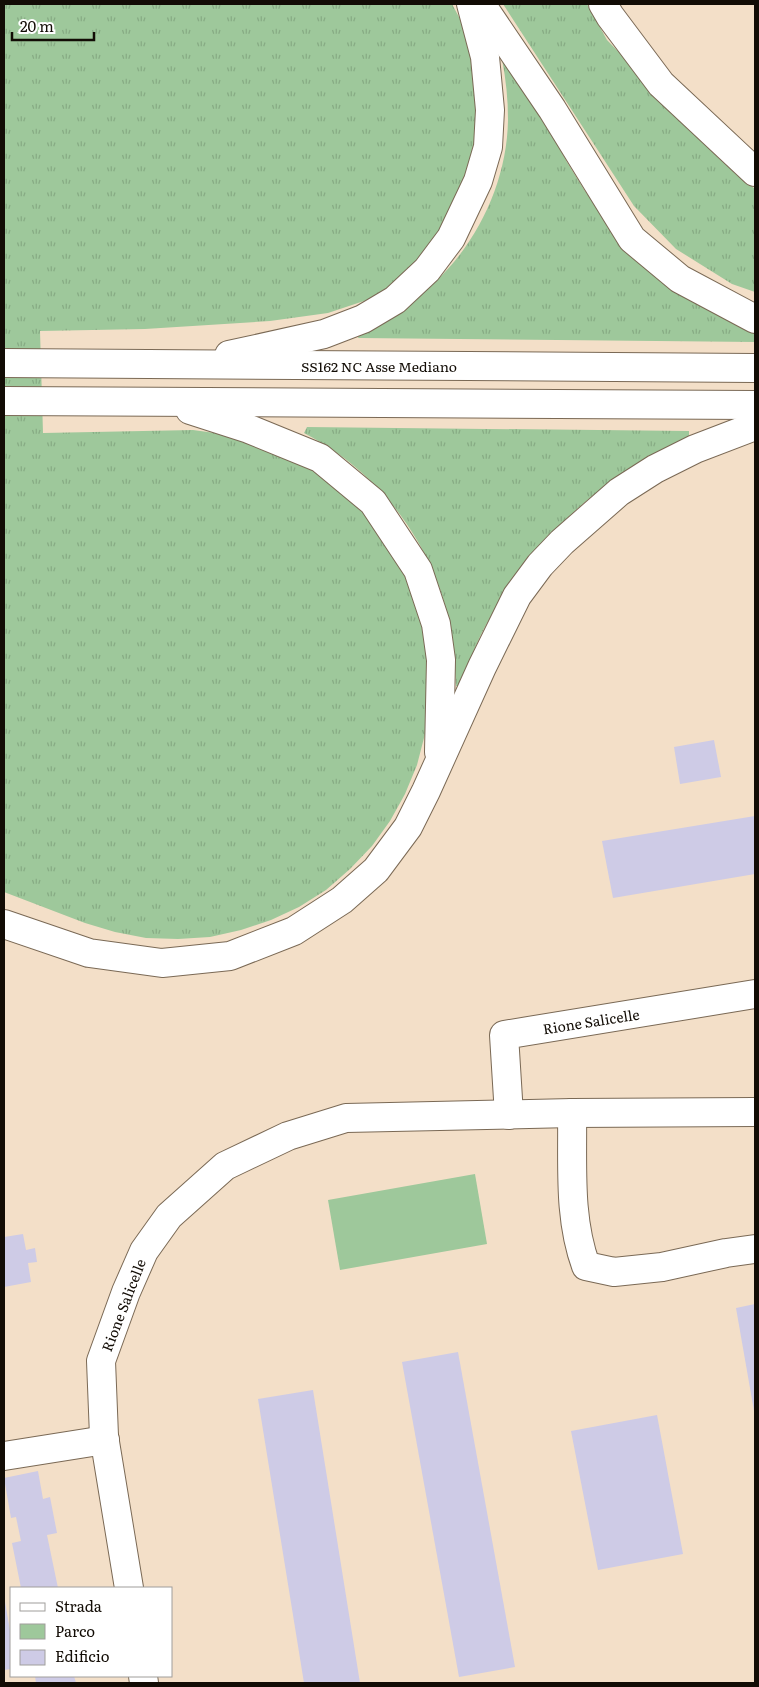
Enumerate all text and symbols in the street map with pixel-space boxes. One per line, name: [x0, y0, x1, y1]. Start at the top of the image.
scale bar: [12, 10, 95, 42]
text: 20 m: [20, 14, 54, 37]
street label: SS162 NC Asse Mediano: [301, 356, 457, 376]
street label: Rione Salicelle: [541, 1003, 641, 1039]
street label: Rione Salicelle: [96, 1256, 150, 1354]
legend: [10, 1587, 172, 1677]
text: Strada: [55, 1594, 103, 1617]
text: Parco: [55, 1619, 95, 1642]
text: Edificio: [55, 1644, 110, 1667]

